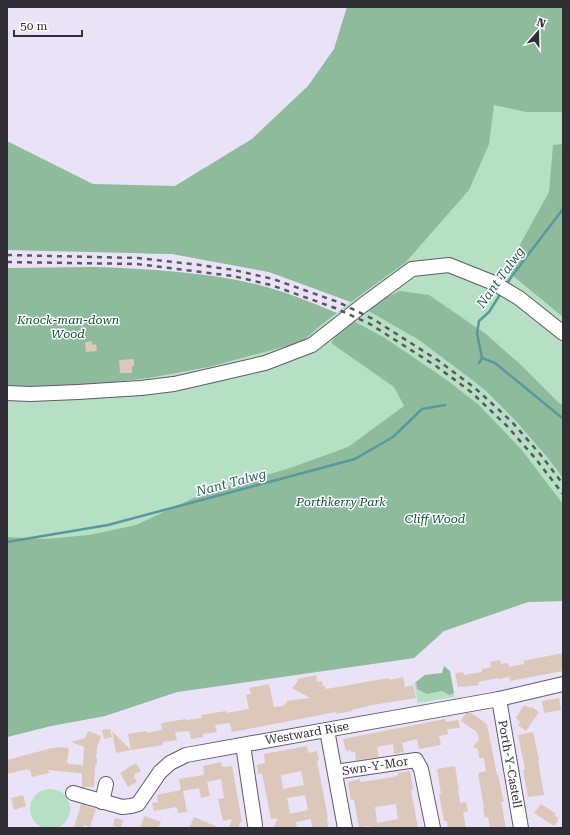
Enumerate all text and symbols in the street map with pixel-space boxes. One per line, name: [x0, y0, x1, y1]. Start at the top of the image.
scale bar: [14, 12, 82, 38]
north arrow: [518, 12, 558, 52]
text: N: [535, 16, 548, 31]
text: 50 m: [20, 19, 47, 33]
water label: Nant Talwg: [473, 244, 528, 312]
park label: Knock-man-down Wood: [16, 313, 119, 341]
water label: Nant Talwg: [194, 466, 268, 499]
park label: Porthkerry Park: [295, 495, 386, 509]
park label: Cliff Wood: [405, 512, 466, 526]
street label: Westward Rise: [264, 719, 350, 747]
street label: Porth-Y-Castell: [495, 719, 525, 809]
street label: Swn-Y-Mor: [341, 754, 409, 778]

